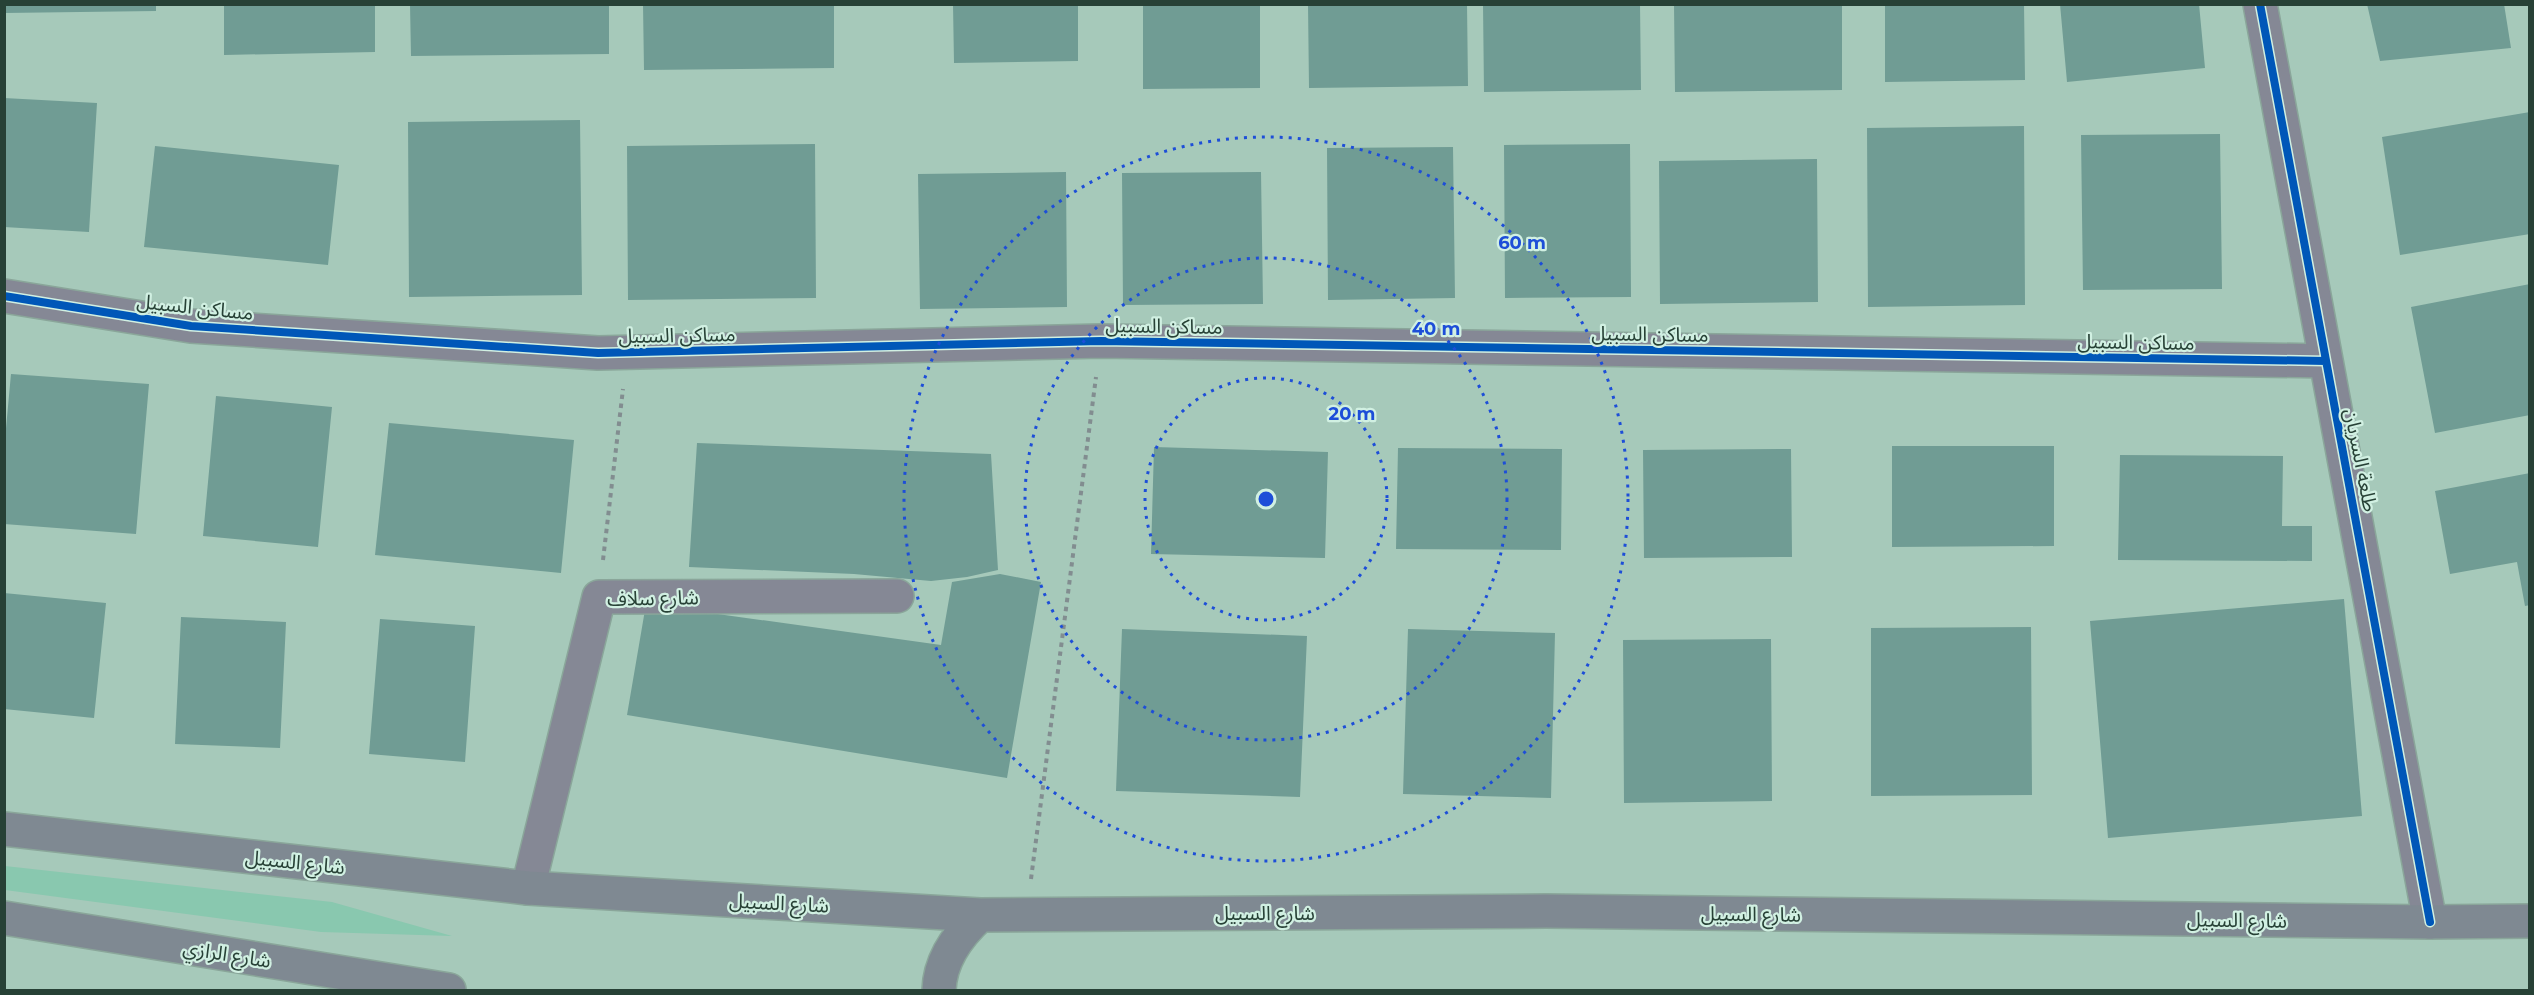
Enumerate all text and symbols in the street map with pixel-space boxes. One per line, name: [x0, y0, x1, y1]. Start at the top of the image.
text: 60 m: [1498, 232, 1546, 254]
street label: مساكن السبيل: [135, 289, 255, 325]
street label: مساكن السبيل: [1105, 313, 1223, 339]
text: 40 m: [1412, 318, 1460, 340]
street label: مساكن السبيل: [1591, 321, 1709, 347]
street label: مساكن السبيل: [618, 322, 736, 348]
street label: مساكن السبيل: [2077, 329, 2195, 355]
text: 20 m: [1329, 403, 1375, 425]
street label: طلعة السريان: [2339, 406, 2383, 514]
centre of rings: [1256, 489, 1276, 509]
street label: شارع سلاف: [607, 585, 699, 614]
street label: شارع السبيل: [244, 845, 346, 882]
street label: شارع السبيل: [728, 888, 830, 921]
street label: شارع السبيل: [1215, 901, 1315, 928]
street label: شارع السبيل: [1701, 901, 1801, 930]
street label: شارع السبيل: [2187, 907, 2287, 936]
street label: شارع الرازي: [181, 935, 273, 976]

